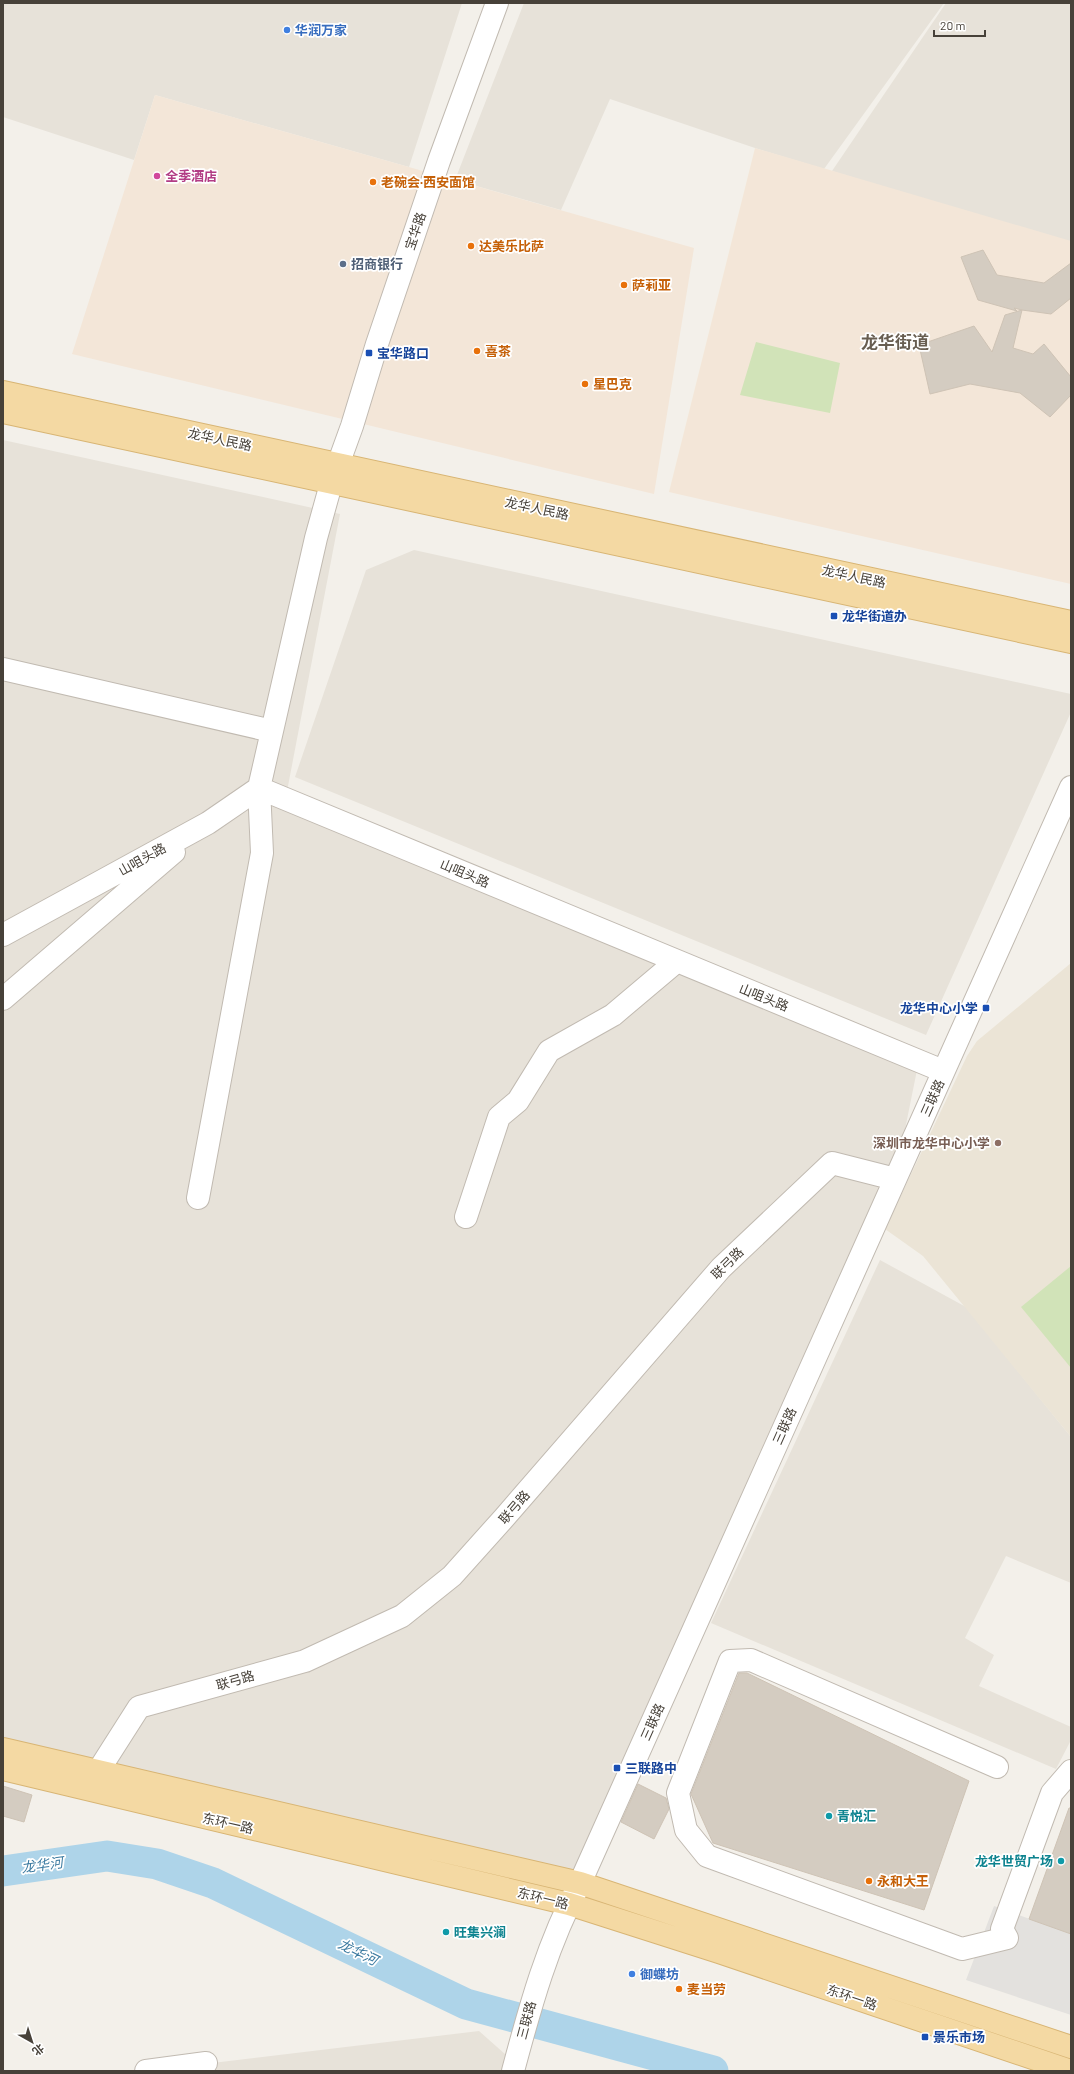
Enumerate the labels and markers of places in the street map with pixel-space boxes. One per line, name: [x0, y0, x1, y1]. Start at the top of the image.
place label: 华润万家: [295, 22, 347, 38]
marker: 华润万家: [282, 25, 292, 35]
place label: 全季酒店: [165, 168, 217, 184]
marker: 全季酒店: [152, 171, 162, 181]
place label: 老碗会·西安面馆: [381, 174, 475, 190]
marker: 老碗会·西安面馆: [368, 177, 378, 187]
place label: 达美乐比萨: [479, 238, 544, 254]
marker: 达美乐比萨: [466, 241, 476, 251]
place label: 招商银行: [351, 256, 403, 272]
marker: 招商银行: [338, 259, 348, 269]
place label: 萨莉亚: [632, 277, 671, 293]
marker: 萨莉亚: [619, 280, 629, 290]
place label: 喜茶: [485, 343, 511, 359]
place label: 宝华路口: [377, 345, 429, 361]
marker: 喜茶: [472, 346, 482, 356]
marker: 宝华路口: [364, 348, 374, 358]
place label: 星巴克: [593, 376, 632, 392]
marker: 星巴克: [580, 379, 590, 389]
place label: 龙华街道办: [842, 608, 907, 624]
marker: 龙华街道办: [829, 611, 839, 621]
place label: 龙华中心小学: [900, 1000, 978, 1016]
marker: 龙华中心小学: [981, 1003, 991, 1013]
place label: 深圳市龙华中心小学: [873, 1135, 990, 1151]
marker: 深圳市龙华中心小学: [993, 1138, 1003, 1148]
place label: 三联路中: [625, 1760, 677, 1776]
marker: 三联路中: [612, 1763, 622, 1773]
place label: 青悦汇: [837, 1808, 876, 1824]
marker: 青悦汇: [824, 1811, 834, 1821]
place label: 龙华世贸广场: [975, 1853, 1053, 1869]
marker: 龙华世贸广场: [1056, 1856, 1066, 1866]
place label: 永和大王: [877, 1873, 929, 1889]
marker: 永和大王: [864, 1876, 874, 1886]
place label: 旺集兴澜: [454, 1924, 506, 1940]
marker: 旺集兴澜: [441, 1927, 451, 1937]
place label: 御蝶坊: [640, 1966, 679, 1982]
marker: 御蝶坊: [627, 1969, 637, 1979]
place label: 麦当劳: [687, 1981, 726, 1997]
marker: 麦当劳: [674, 1984, 684, 1994]
place label: 景乐市场: [933, 2029, 985, 2045]
marker: 景乐市场: [920, 2032, 930, 2042]

